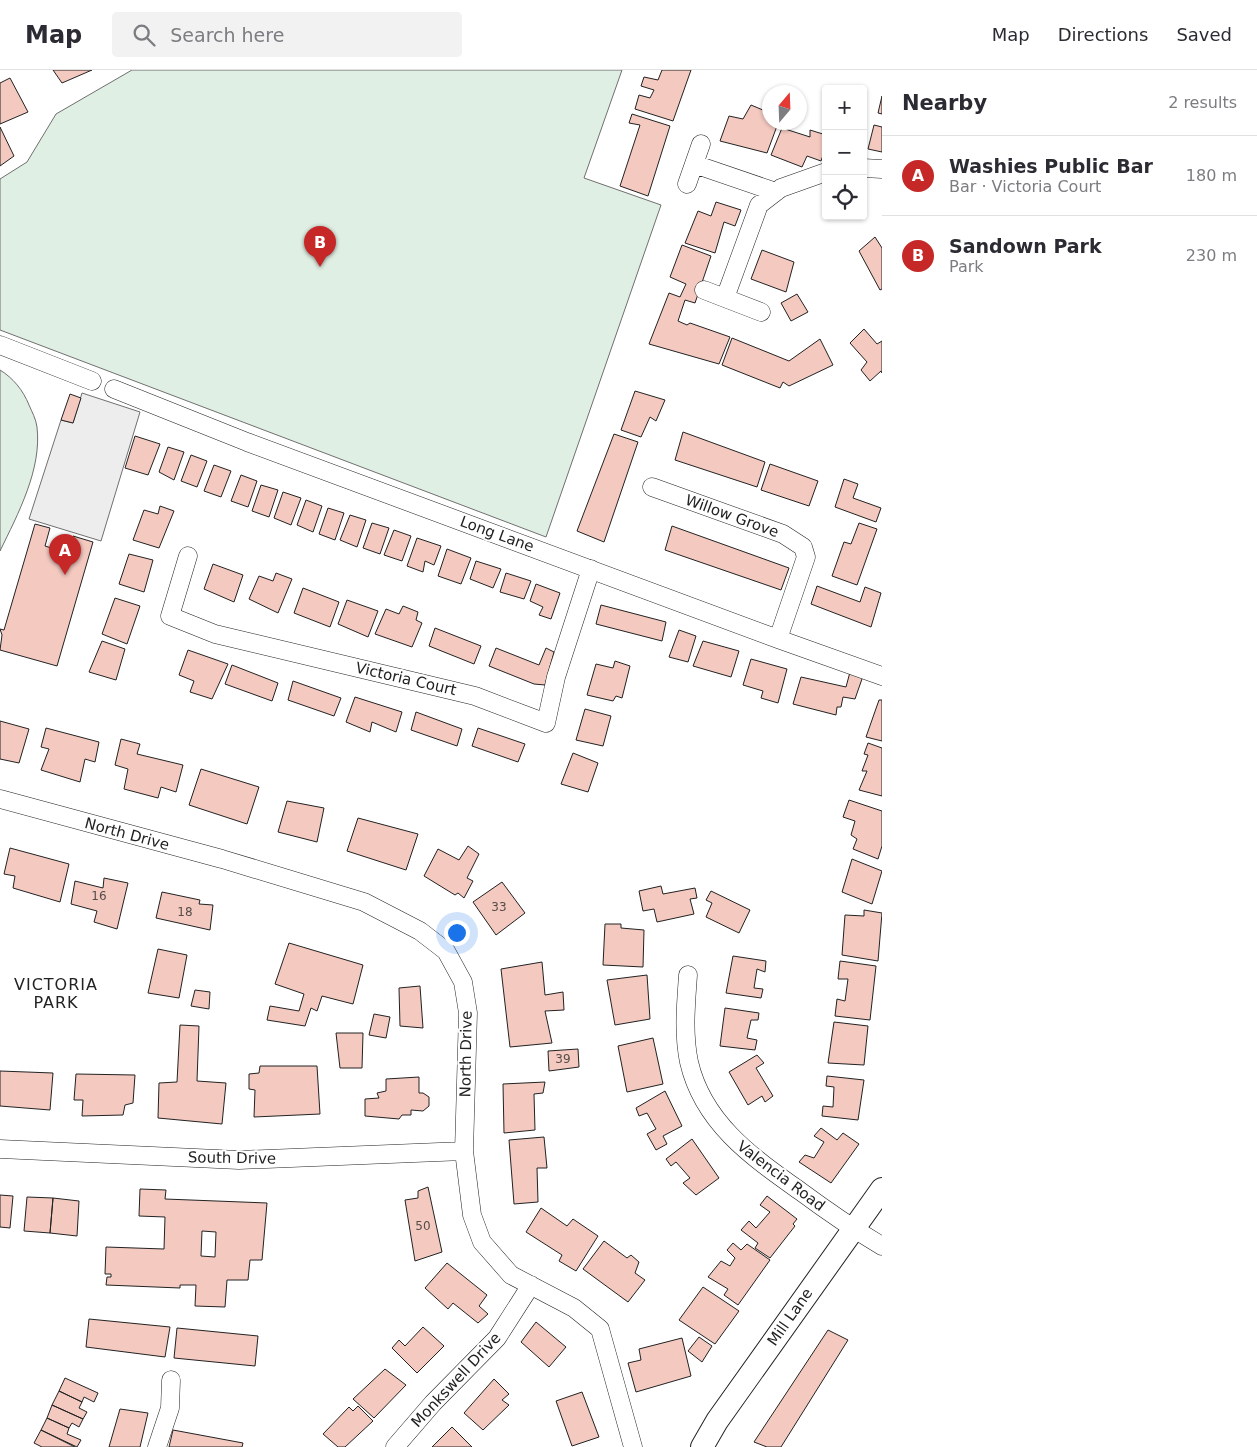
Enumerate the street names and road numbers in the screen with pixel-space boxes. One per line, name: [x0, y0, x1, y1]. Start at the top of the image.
street label: Willow Grove: [683, 491, 781, 541]
street label: Long Lane: [458, 512, 536, 556]
street label: Victoria Court: [354, 659, 458, 699]
street label: North Drive: [83, 814, 171, 854]
street label: North Drive: [456, 1010, 476, 1098]
street label: Valencia Road: [734, 1137, 828, 1215]
street label: South Drive: [188, 1148, 276, 1168]
street label: Mill Lane: [764, 1285, 816, 1349]
street label: Monkswell Drive: [408, 1329, 504, 1431]

